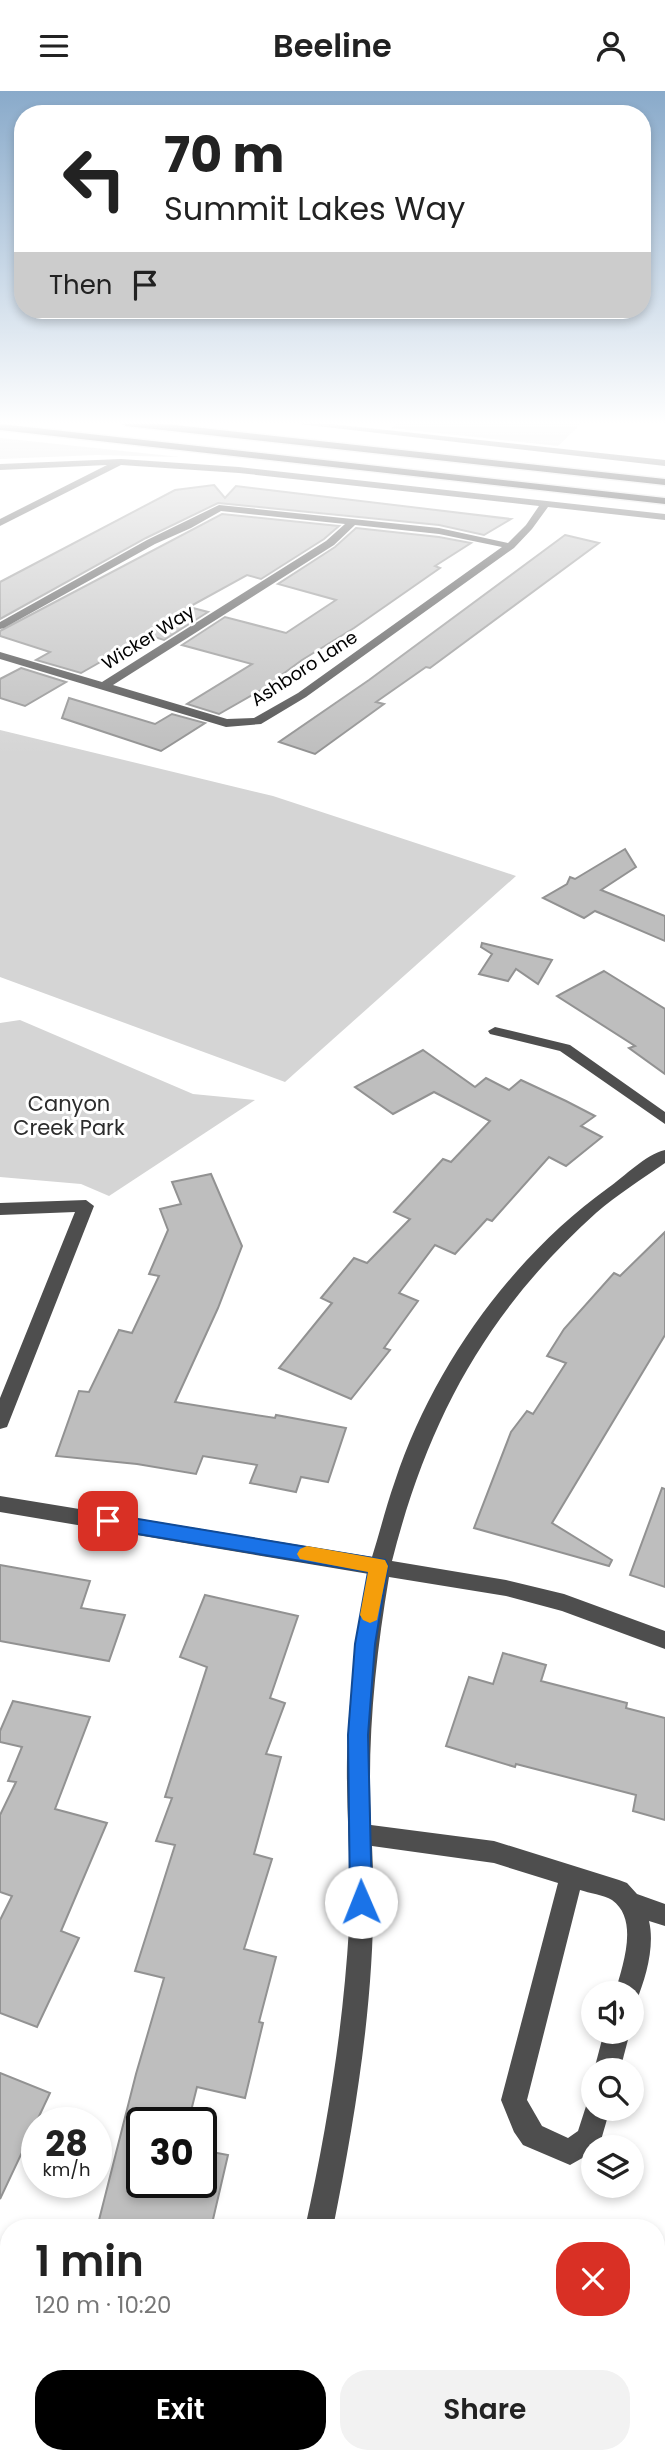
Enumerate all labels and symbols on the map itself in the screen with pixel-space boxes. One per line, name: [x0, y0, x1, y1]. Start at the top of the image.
street label: Wicker Way: [97, 599, 199, 675]
street label: Ashboro Lane: [246, 624, 362, 712]
park label: Canyon Creek Park: [13, 1089, 125, 1142]
pin: [78, 1491, 138, 1551]
position arrow: [324, 1865, 398, 1939]
speed limit sign: 30: [126, 2107, 217, 2198]

